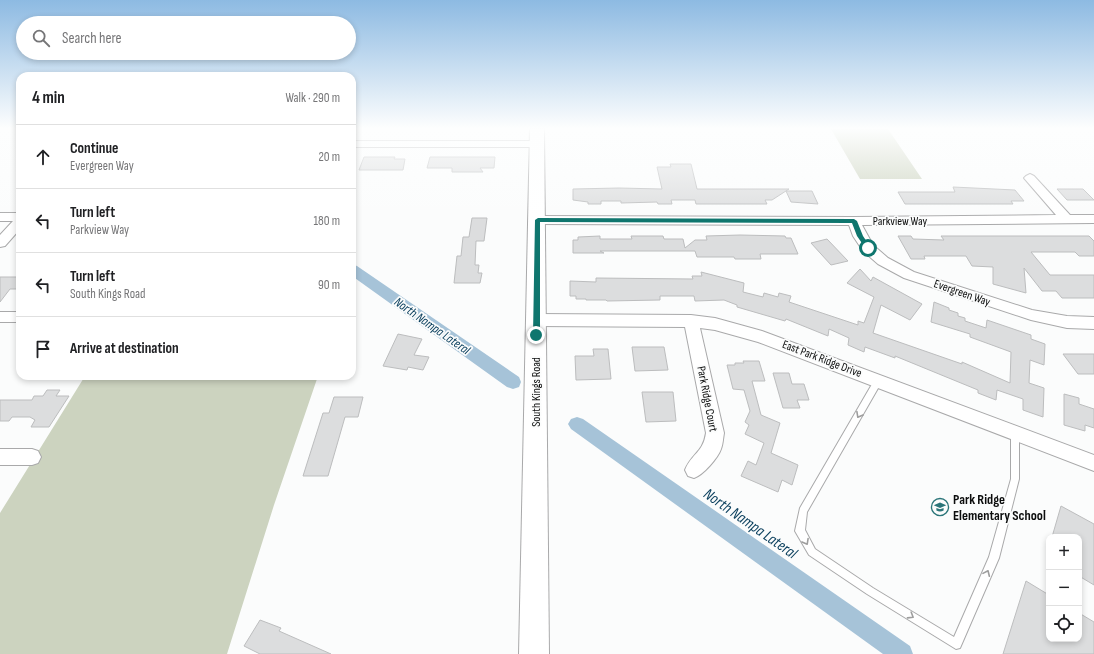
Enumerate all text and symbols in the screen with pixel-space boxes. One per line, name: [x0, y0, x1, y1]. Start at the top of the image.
search box: [16, 16, 356, 60]
icon: search: [30, 27, 52, 49]
text: Search here: [62, 29, 122, 48]
text: 4 min: [32, 88, 65, 108]
text: Walk · 290 m: [285, 90, 340, 106]
text: Continue: [70, 139, 119, 158]
icon: ahead: [32, 146, 54, 168]
text: 20 m: [318, 149, 340, 165]
text: Evergreen Way: [70, 158, 134, 174]
text: Turn left: [70, 203, 115, 222]
icon: left: [32, 210, 54, 232]
text: 180 m: [314, 213, 340, 229]
street label: Parkview Way: [873, 214, 928, 229]
text: Parkview Way: [70, 222, 129, 238]
route start: [859, 239, 877, 257]
text: Turn left: [70, 267, 115, 286]
icon: left: [32, 274, 54, 296]
street label: Evergreen Way: [932, 276, 993, 310]
text: 90 m: [318, 277, 340, 293]
text: South Kings Road: [70, 286, 145, 302]
water label: North Nampa Lateral: [391, 294, 474, 359]
route end: [527, 326, 545, 344]
street label: East Park Ridge Drive: [780, 337, 864, 381]
icon: arrive: [32, 338, 54, 360]
text: Arrive at destination: [70, 339, 179, 358]
street label: South Kings Road: [529, 357, 544, 427]
street label: Park Ridge Court: [693, 365, 721, 433]
one-way arrow: [856, 410, 863, 418]
water label: North Nampa Lateral: [700, 485, 801, 564]
place label: Park Ridge Elementary School: [953, 491, 1046, 524]
school or university icon: Park Ridge Elementary School: [930, 497, 950, 517]
map controls: [1046, 534, 1082, 642]
button: +: [1046, 534, 1082, 570]
one-way arrow: [802, 538, 809, 545]
one-way arrow: [982, 570, 990, 578]
button: −: [1046, 570, 1082, 606]
button: locate: [1046, 606, 1082, 642]
one-way arrow: [907, 612, 914, 619]

